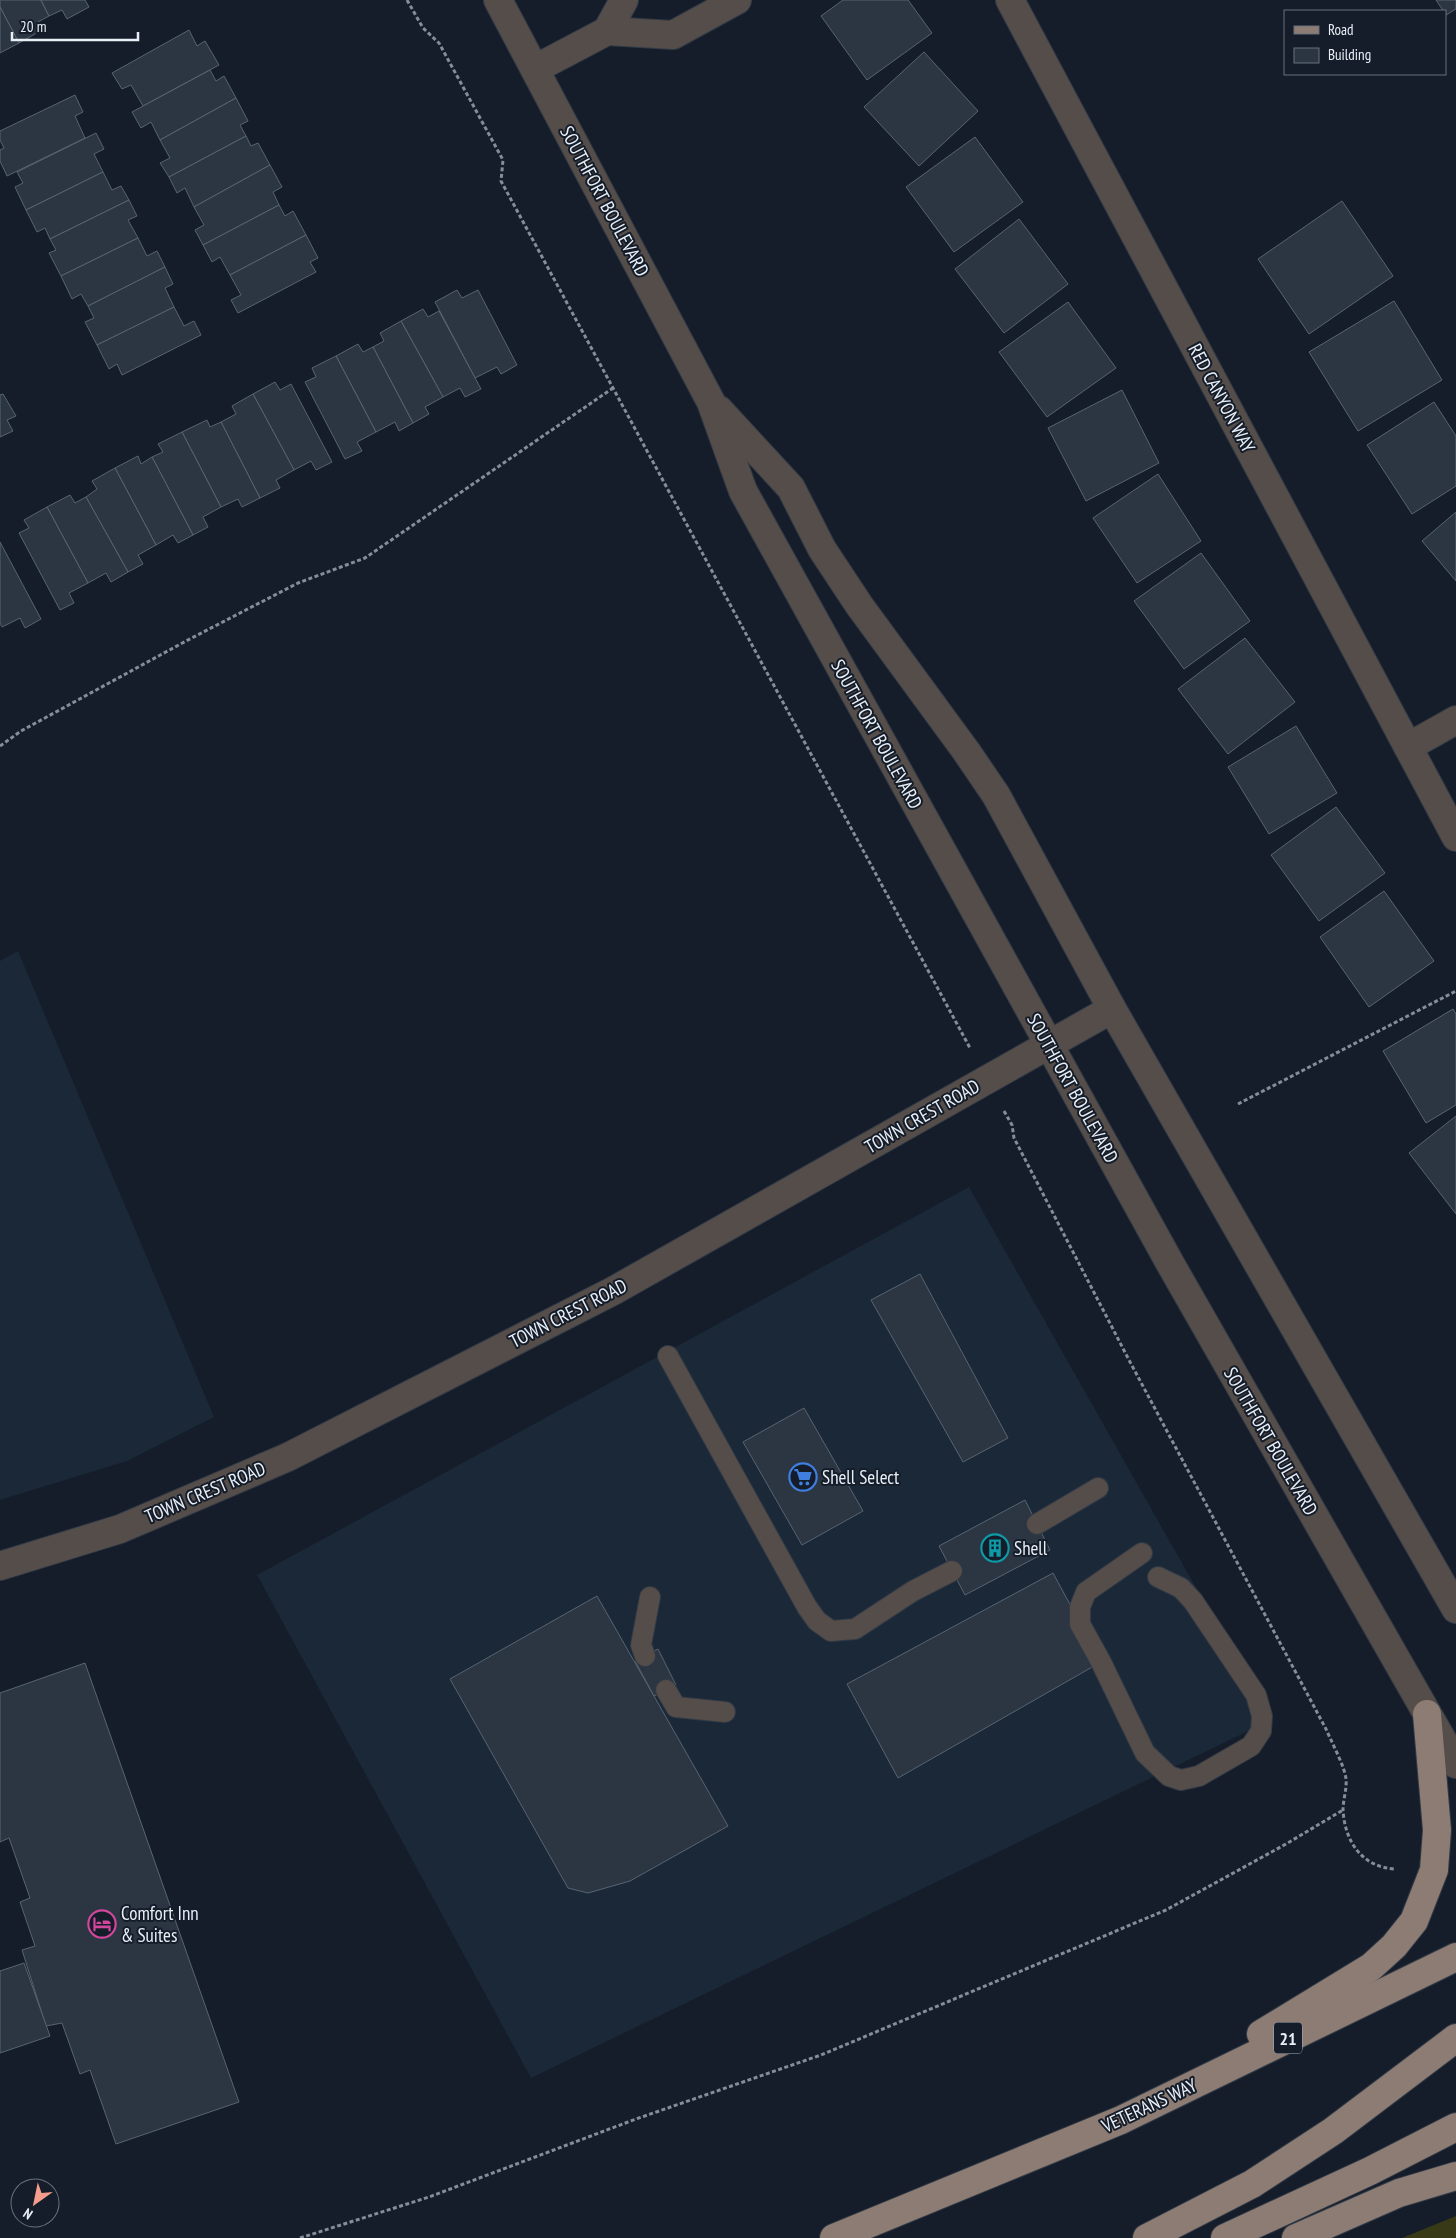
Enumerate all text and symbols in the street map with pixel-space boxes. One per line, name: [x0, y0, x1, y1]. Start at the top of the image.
scale bar: [12, 10, 139, 42]
legend: [1284, 10, 1446, 75]
text: 20 m: [20, 17, 46, 36]
text: Road: [1328, 20, 1354, 39]
text: Building: [1328, 45, 1371, 64]
street label: SOUTHFORT BOULEVARD: [555, 122, 655, 280]
street label: RED CANYON WAY: [1183, 339, 1261, 457]
street label: SOUTHFORT BOULEVARD: [826, 655, 928, 813]
street label: SOUTHFORT BOULEVARD: [1022, 1009, 1124, 1167]
street label: TOWN CREST ROAD: [860, 1073, 984, 1159]
street label: TOWN CREST ROAD: [505, 1273, 631, 1353]
street label: SOUTHFORT BOULEVARD: [1219, 1363, 1323, 1519]
street label: TOWN CREST ROAD: [141, 1456, 269, 1528]
supermarket icon: Shell Select: [788, 1462, 818, 1492]
place label: Shell Select: [822, 1465, 900, 1489]
building icon: Shell: [980, 1533, 1010, 1563]
place label: Shell: [1014, 1536, 1048, 1560]
place label: Comfort Inn & Suites: [121, 1901, 199, 1947]
hotel icon: Comfort Inn & Suites: [87, 1909, 117, 1939]
road number: 21: [1274, 2022, 1302, 2054]
street label: VETERANS WAY: [1097, 2072, 1201, 2138]
north arrow: [10, 2178, 60, 2228]
text: N: [20, 2204, 36, 2224]

